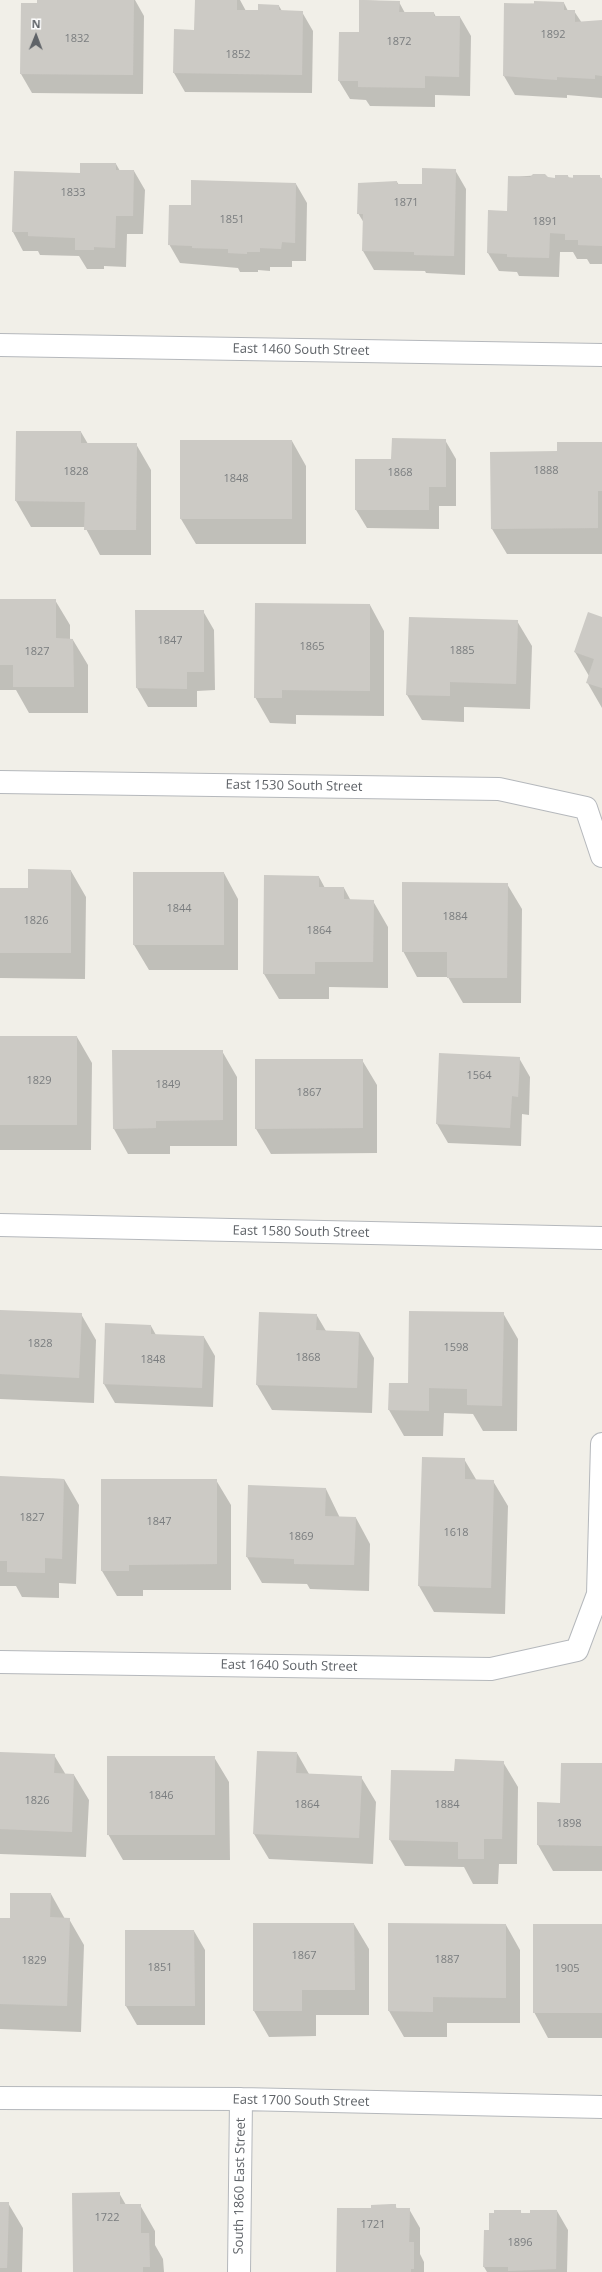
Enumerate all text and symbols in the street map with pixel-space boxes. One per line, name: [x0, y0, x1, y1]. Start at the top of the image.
north arrow: [16, 16, 56, 56]
text: N: [32, 16, 41, 31]
house number: 1892: [540, 28, 566, 42]
house number: 1832: [64, 32, 90, 46]
house number: 1872: [386, 35, 412, 49]
house number: 1852: [225, 48, 251, 62]
house number: 1833: [60, 186, 86, 200]
house number: 1871: [393, 196, 419, 210]
house number: 1851: [219, 213, 245, 227]
house number: 1891: [532, 215, 558, 229]
street label: East 1460 South Street: [232, 341, 370, 359]
house number: 1888: [533, 464, 559, 478]
house number: 1828: [63, 465, 89, 479]
house number: 1868: [387, 466, 413, 480]
house number: 1848: [223, 472, 249, 486]
house number: 1847: [157, 634, 183, 648]
house number: 1865: [299, 640, 325, 654]
house number: 1885: [449, 644, 475, 658]
house number: 1827: [24, 645, 50, 659]
street label: East 1530 South Street: [225, 777, 363, 795]
house number: 1844: [166, 902, 192, 916]
house number: 1884: [442, 910, 468, 924]
house number: 1826: [23, 914, 49, 928]
house number: 1864: [306, 924, 332, 938]
house number: 1564: [466, 1069, 492, 1083]
house number: 1829: [26, 1074, 52, 1088]
house number: 1849: [155, 1078, 181, 1092]
house number: 1867: [296, 1086, 322, 1100]
street label: East 1580 South Street: [232, 1223, 370, 1241]
house number: 1828: [27, 1337, 53, 1351]
house number: 1598: [443, 1341, 469, 1355]
house number: 1868: [295, 1351, 321, 1365]
house number: 1848: [140, 1353, 166, 1367]
house number: 1827: [19, 1511, 45, 1525]
house number: 1847: [146, 1515, 172, 1529]
house number: 1618: [443, 1526, 469, 1540]
house number: 1869: [288, 1530, 314, 1544]
street label: East 1640 South Street: [220, 1657, 358, 1675]
house number: 1846: [148, 1789, 174, 1803]
house number: 1826: [24, 1794, 50, 1808]
house number: 1864: [294, 1798, 320, 1812]
house number: 1884: [434, 1798, 460, 1812]
house number: 1898: [556, 1817, 582, 1831]
house number: 1867: [291, 1949, 317, 1963]
house number: 1887: [434, 1953, 460, 1967]
house number: 1829: [21, 1954, 47, 1968]
house number: 1851: [147, 1961, 173, 1975]
house number: 1905: [554, 1962, 580, 1976]
street label: East 1700 South Street: [232, 2092, 370, 2110]
street label: South 1860 East Street: [231, 2117, 249, 2255]
house number: 1722: [94, 2211, 120, 2225]
house number: 1721: [360, 2218, 386, 2232]
house number: 1896: [507, 2236, 533, 2250]

